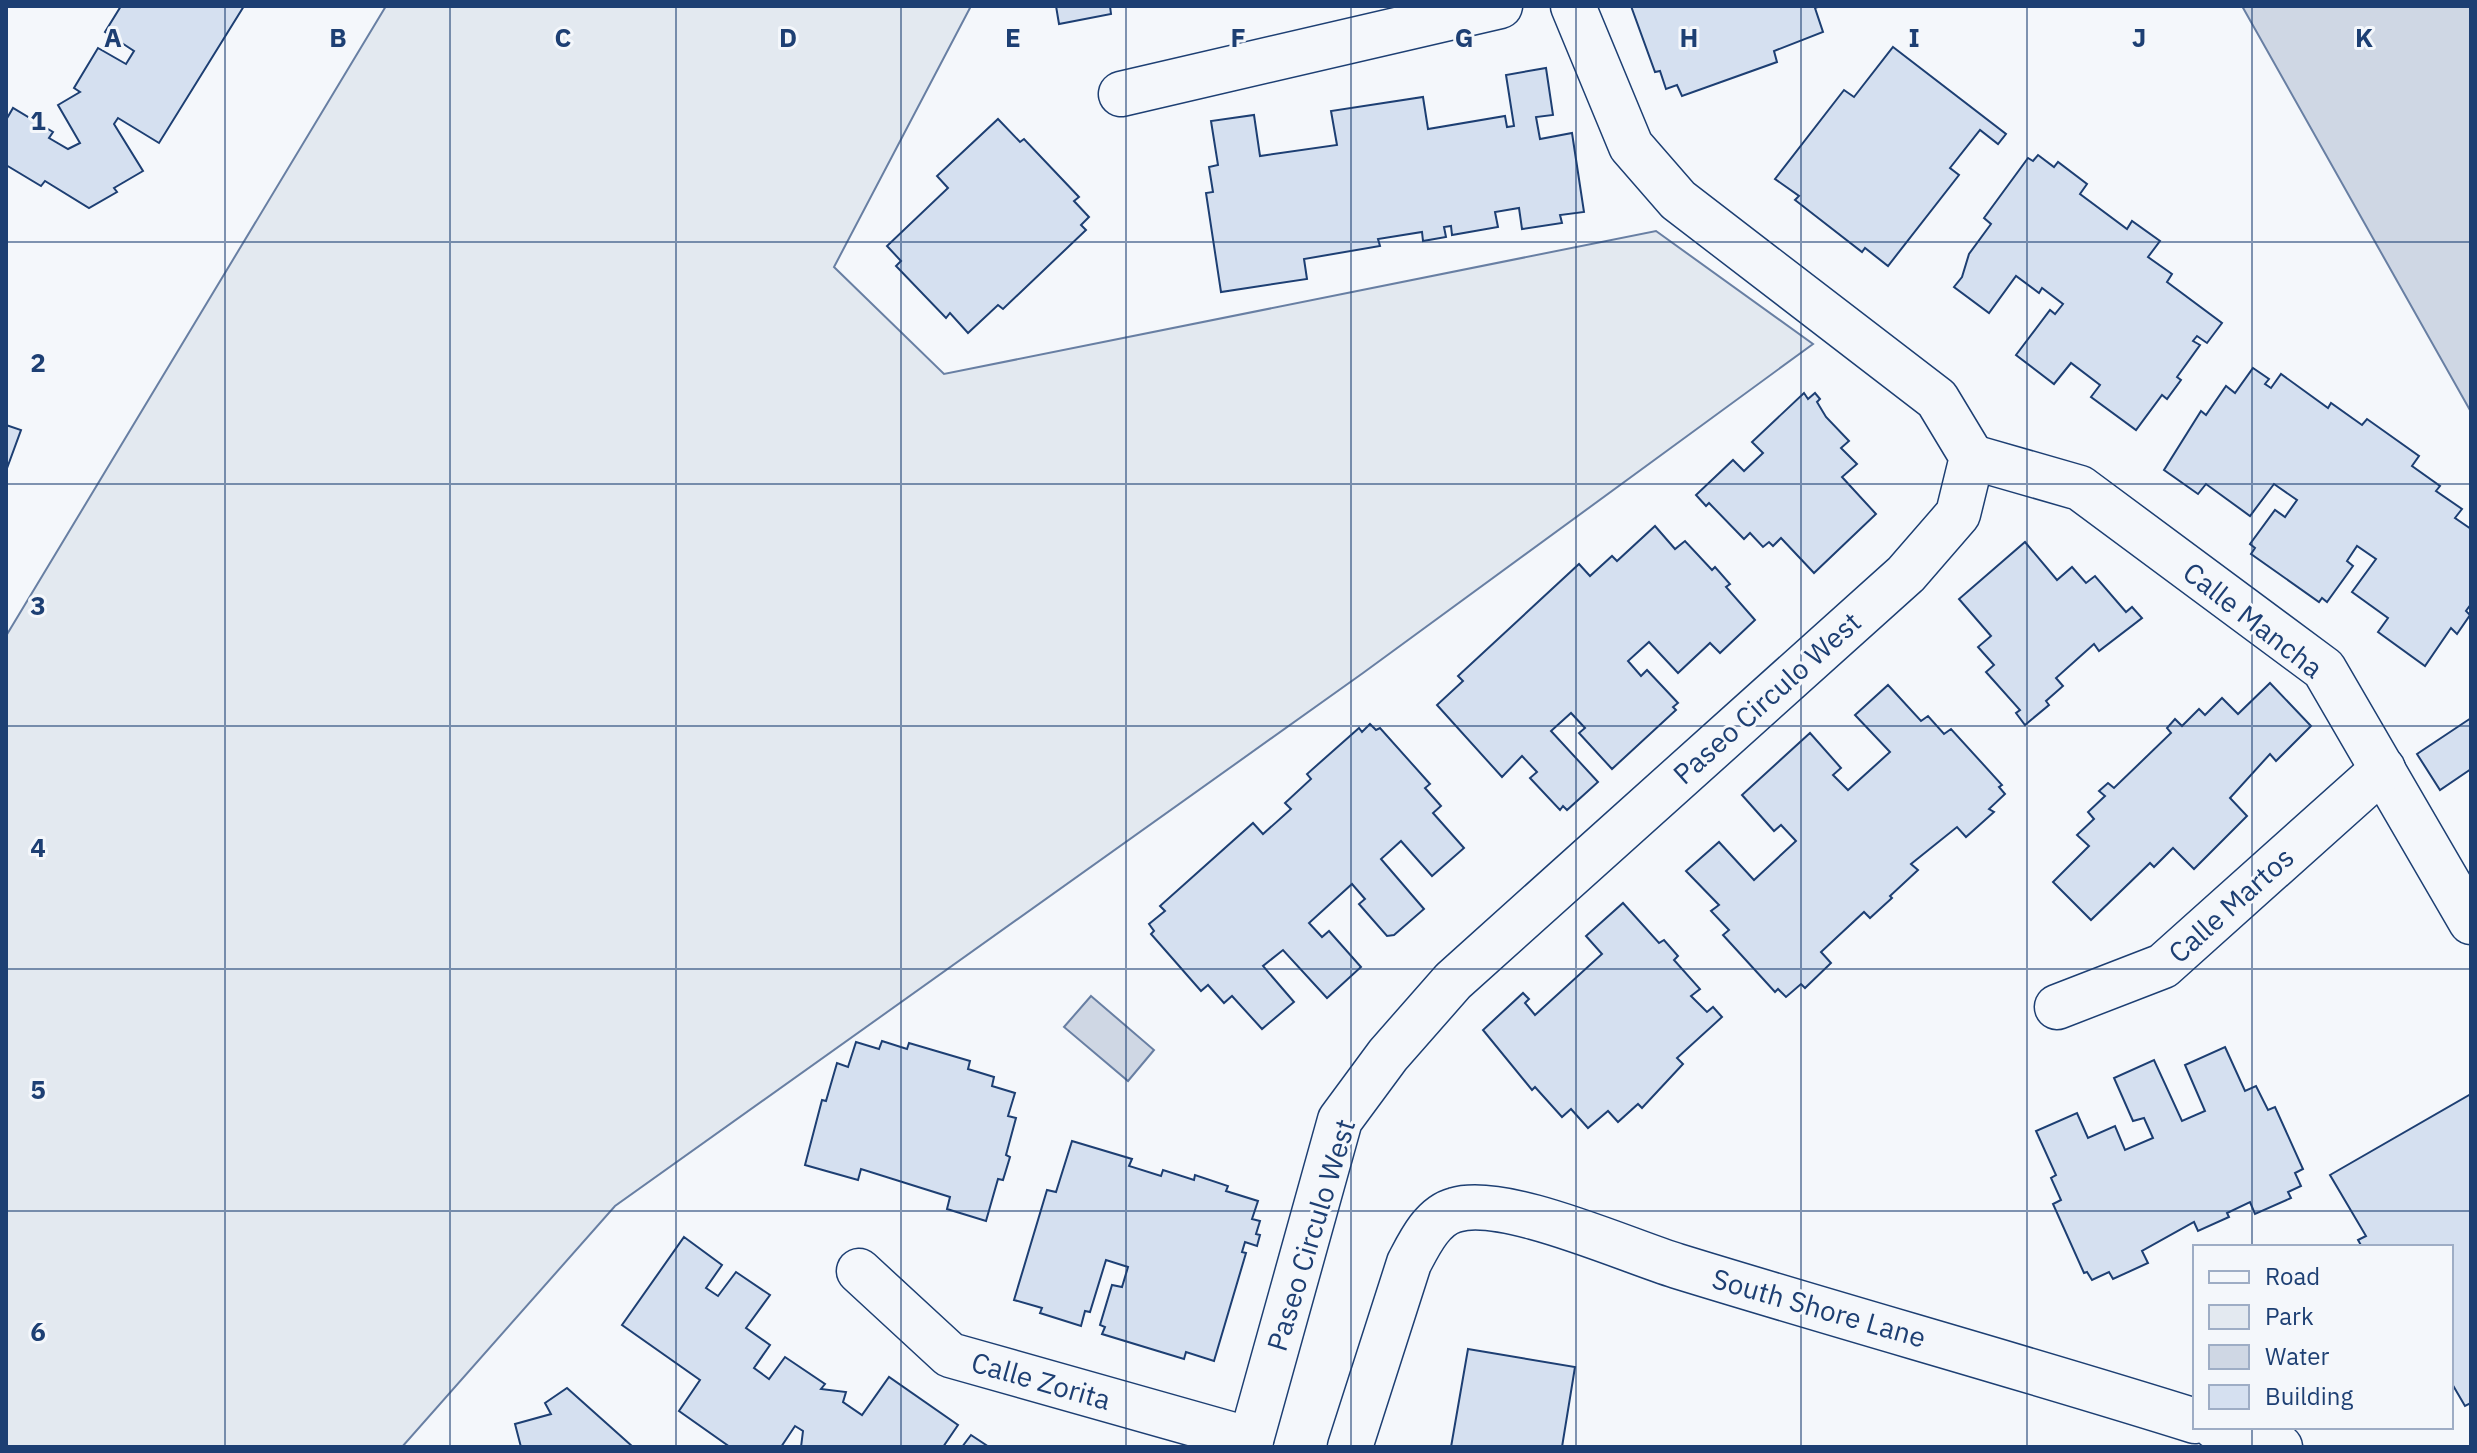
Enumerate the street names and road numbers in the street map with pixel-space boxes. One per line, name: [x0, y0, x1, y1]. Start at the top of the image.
street label: Calle Mancha: [2176, 553, 2331, 686]
street label: Paseo Circulo West: [1665, 603, 1868, 792]
street label: Calle Martos: [2160, 839, 2301, 971]
street label: Paseo Circulo West: [1258, 1114, 1363, 1355]
street label: South Shore Lane: [1708, 1259, 1930, 1356]
street label: Calle Zorita: [967, 1343, 1115, 1418]

